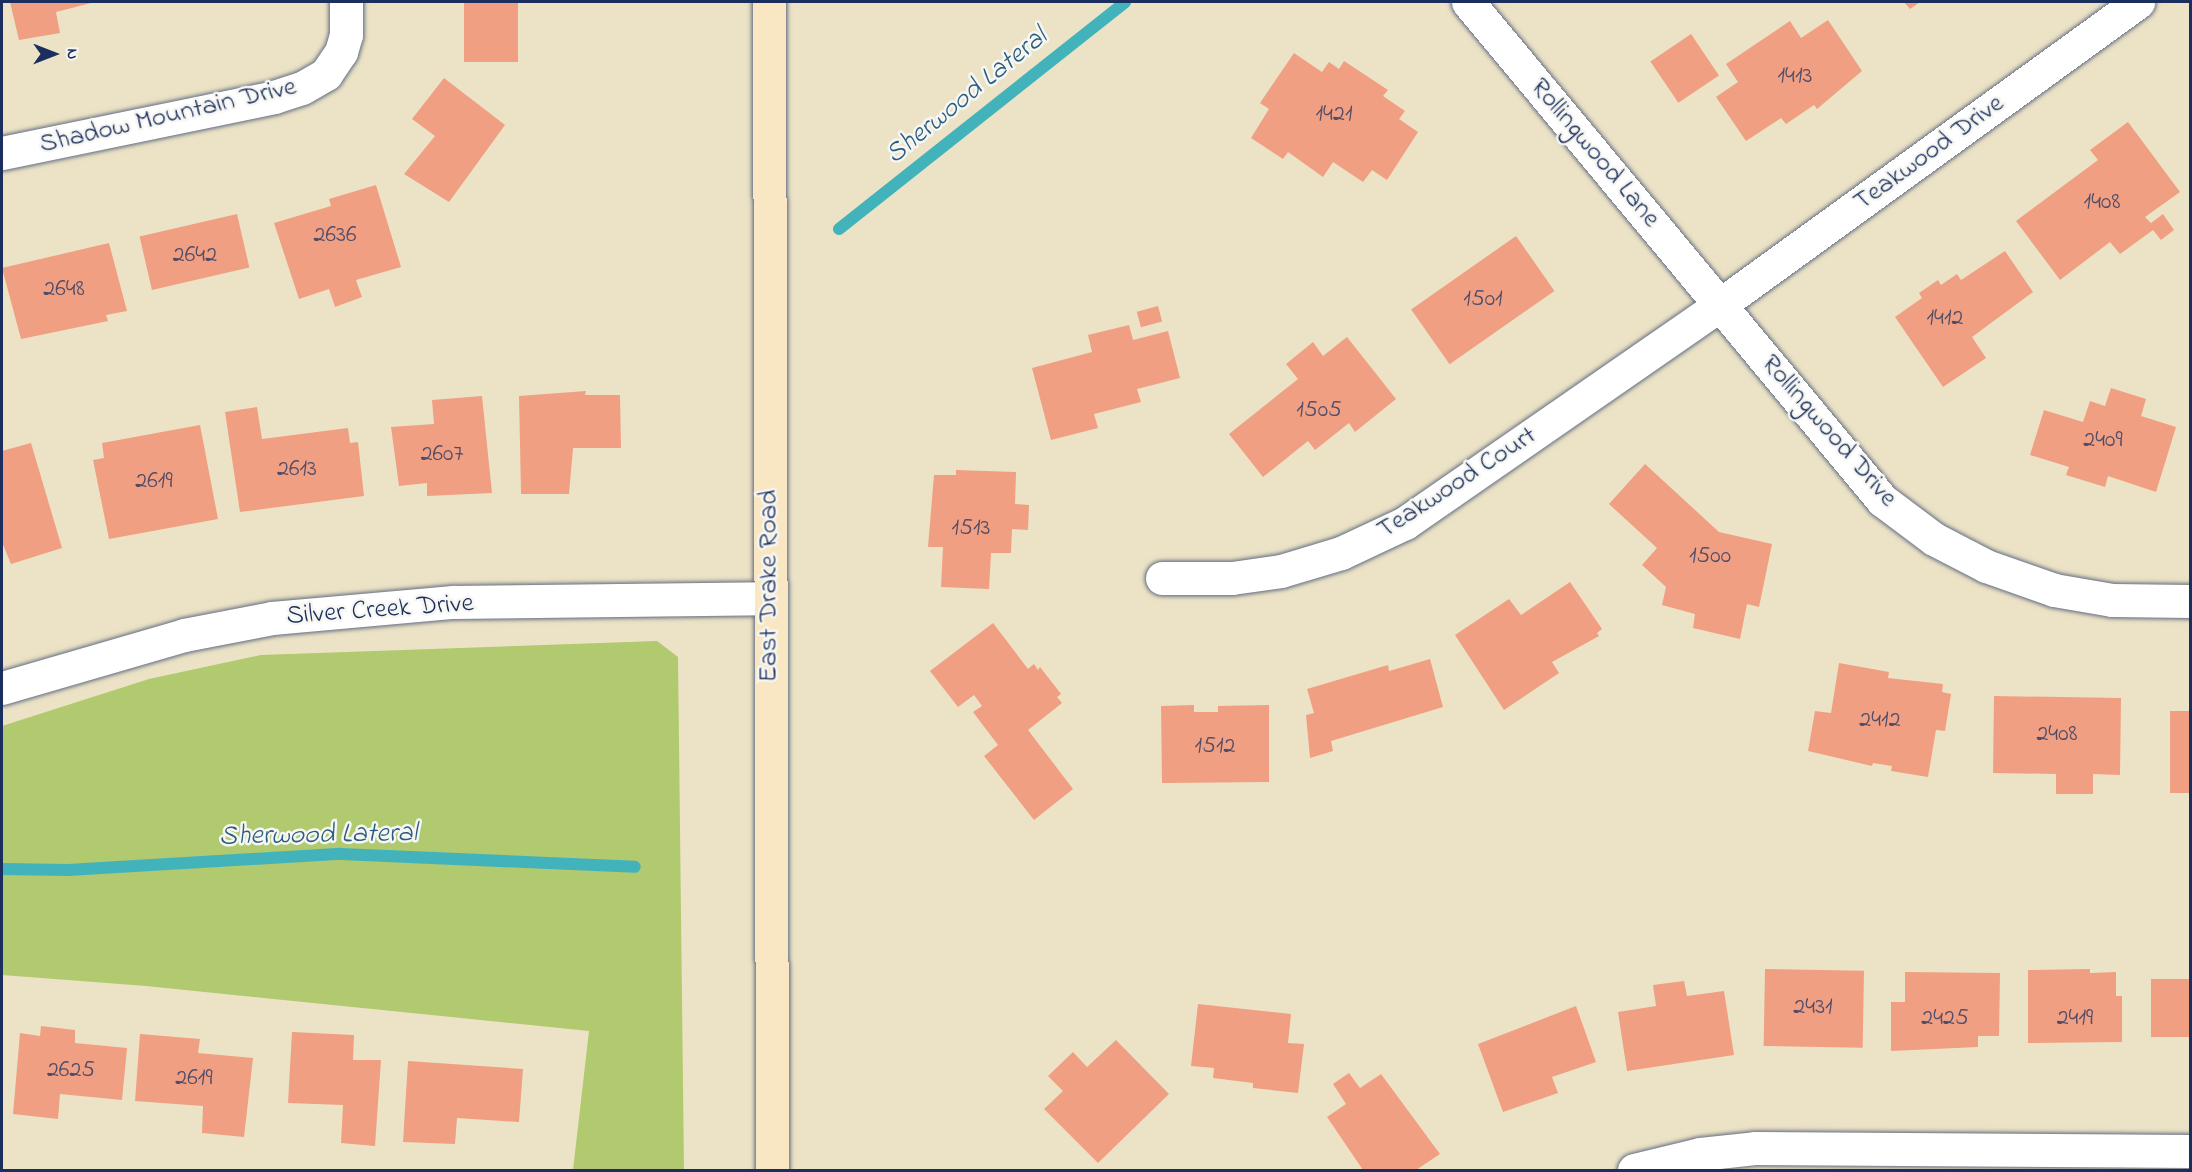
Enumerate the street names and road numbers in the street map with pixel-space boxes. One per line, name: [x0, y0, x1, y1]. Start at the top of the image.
street label: Shadow Mountain Drive: [36, 71, 300, 161]
street label: Rollingwood Lane: [1523, 72, 1667, 234]
street label: Teakwood Drive: [1848, 88, 2010, 218]
street label: Rollingwood Drive: [1754, 348, 1904, 514]
street label: Teakwood Court: [1371, 420, 1543, 546]
street label: East Drake Road: [753, 490, 785, 682]
street label: Silver Creek Drive: [285, 587, 475, 633]

